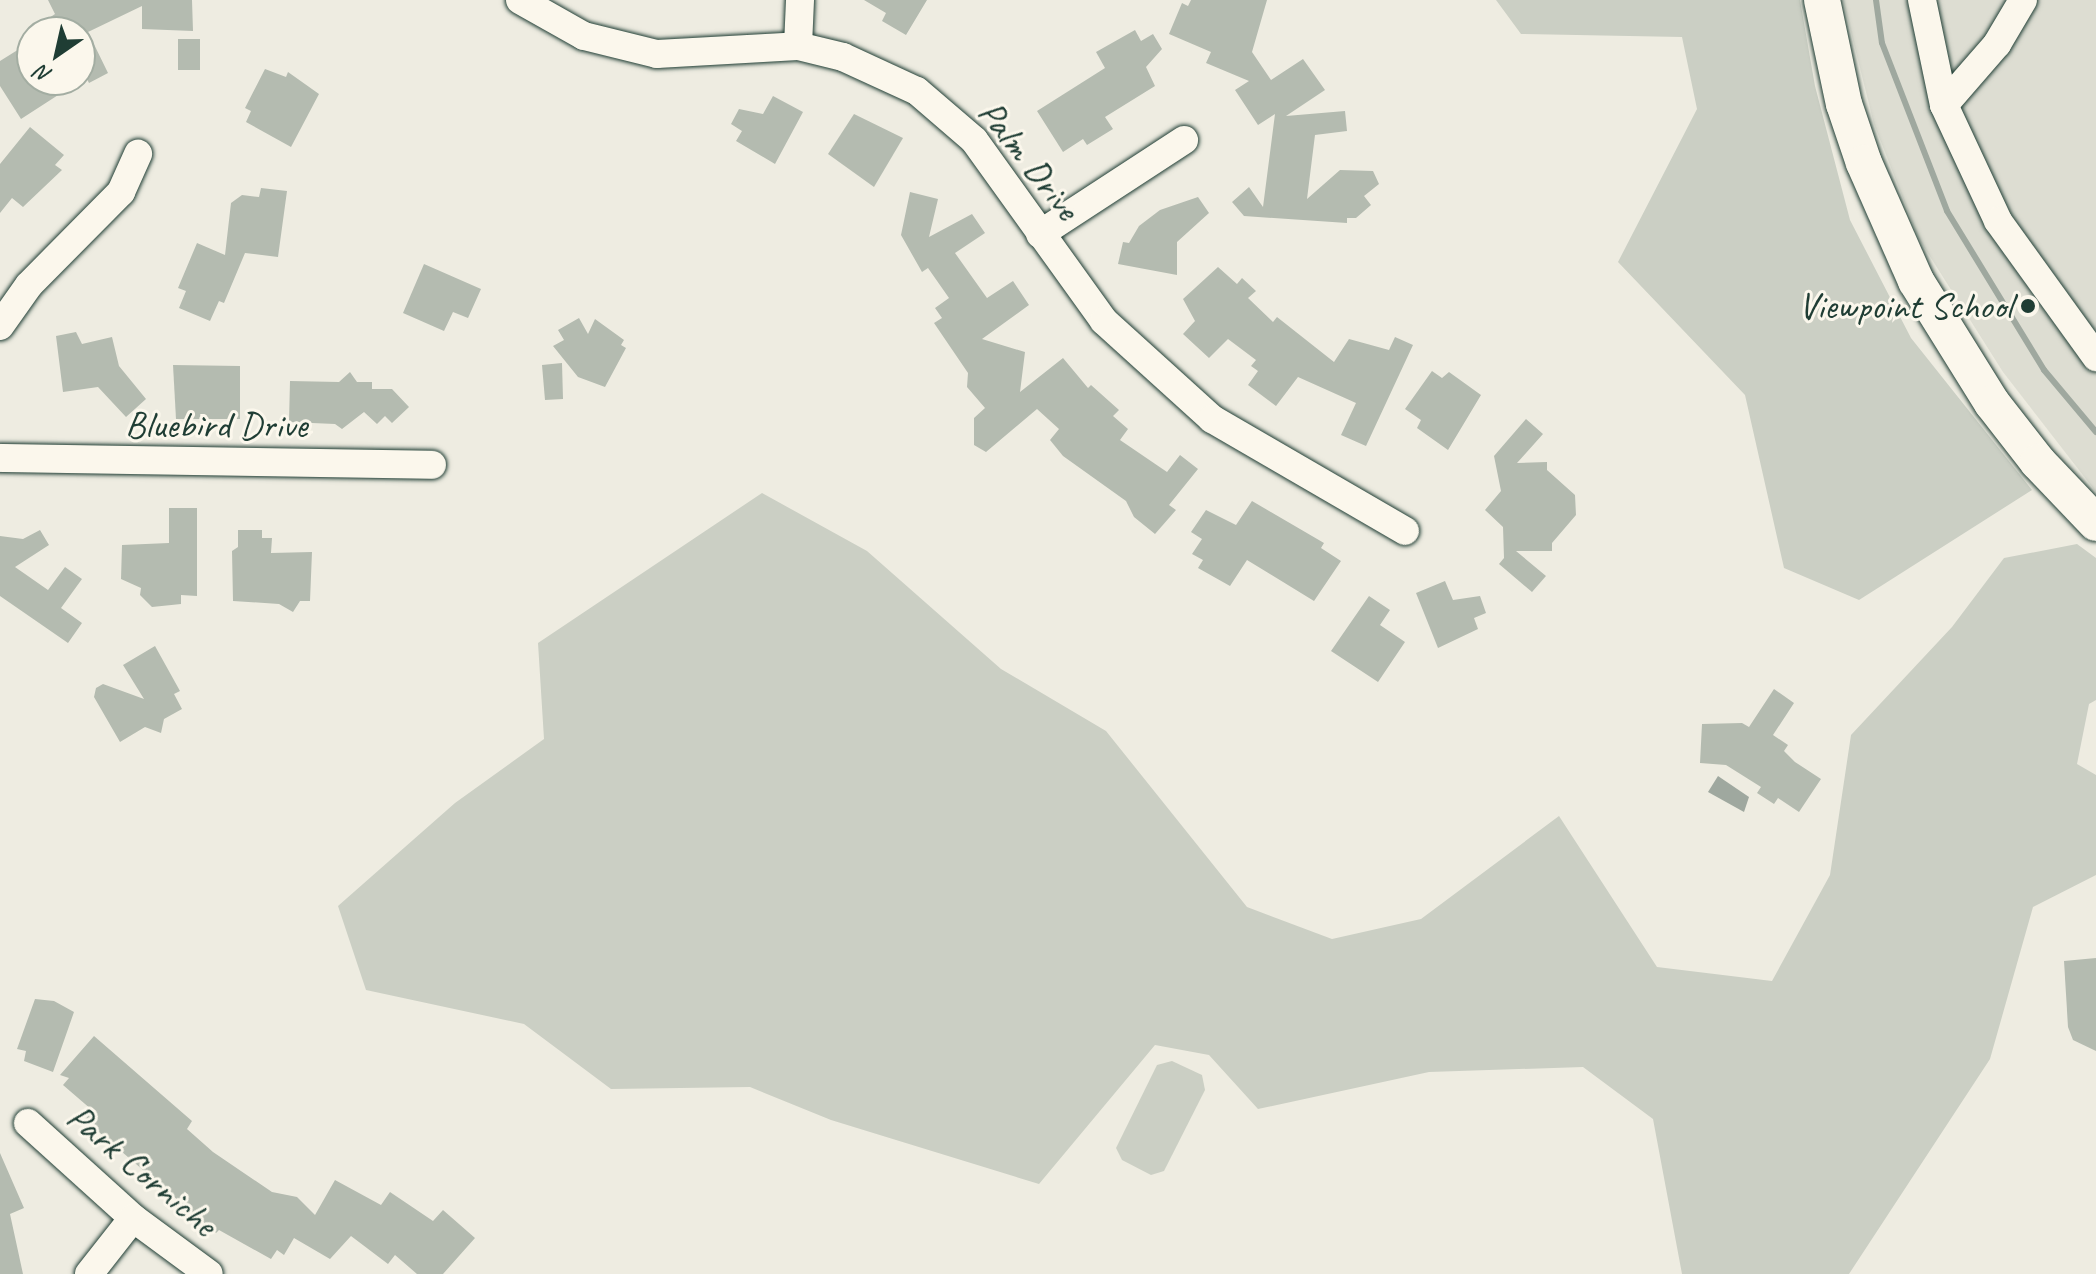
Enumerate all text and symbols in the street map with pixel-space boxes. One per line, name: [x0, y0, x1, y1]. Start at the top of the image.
north arrow: [16, 16, 96, 96]
text: N: [30, 59, 57, 90]
street label: Palm Drive: [968, 91, 1090, 229]
place label: Viewpoint School: [1799, 283, 2012, 329]
marker: Viewpoint School: [2019, 297, 2037, 315]
street label: Bluebird Drive: [125, 402, 307, 448]
street label: Park Corniche: [57, 1094, 227, 1246]

